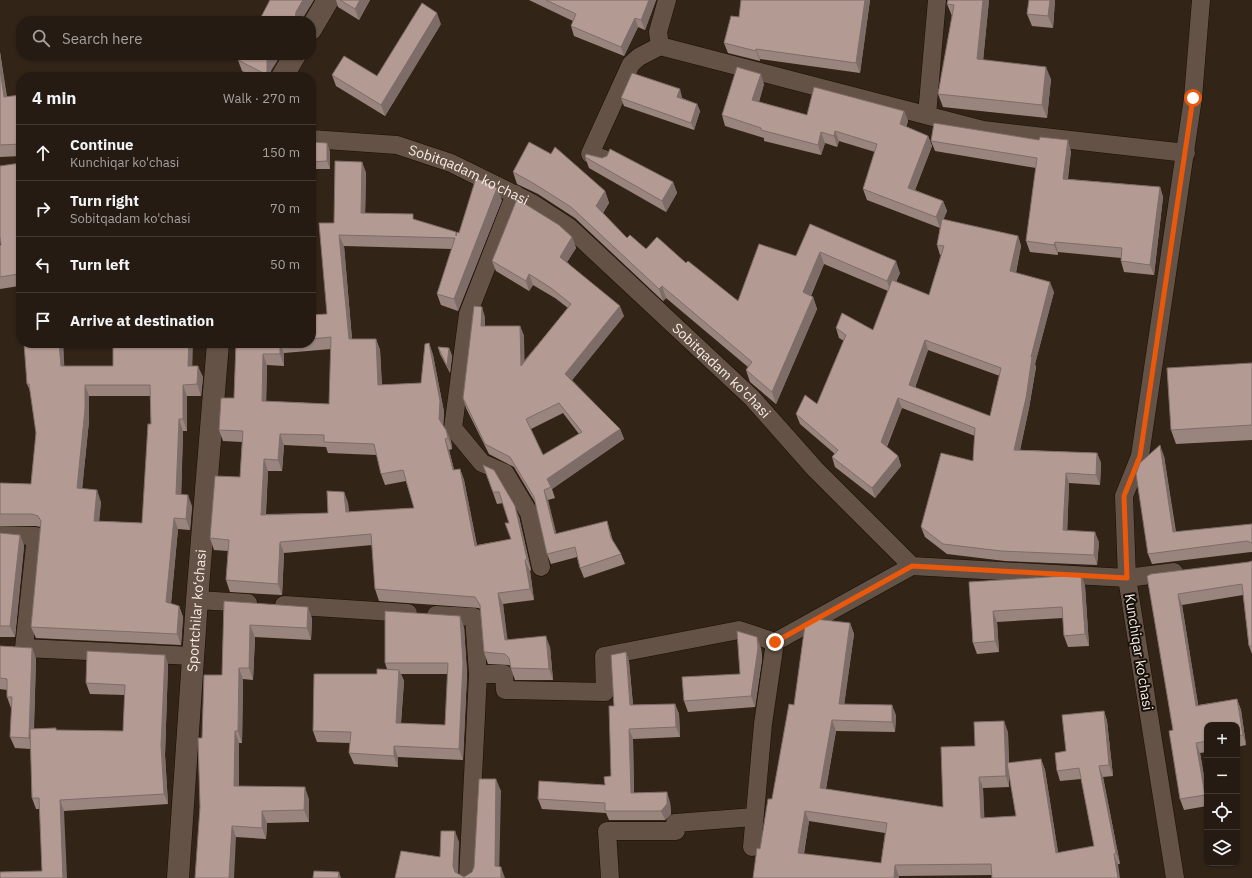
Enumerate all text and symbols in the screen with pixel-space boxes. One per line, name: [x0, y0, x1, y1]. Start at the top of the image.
search box: [16, 16, 316, 60]
icon: search: [30, 27, 52, 49]
text: Search here: [62, 29, 142, 48]
text: 4 min: [32, 87, 76, 109]
route start: [1184, 89, 1202, 107]
text: Walk · 270 m: [223, 90, 300, 107]
text: Continue: [70, 135, 134, 154]
street label: Sobitqadam ko'chasi: [406, 141, 532, 209]
icon: ahead: [32, 142, 54, 164]
text: 150 m: [262, 144, 300, 161]
text: Kunchiqar ko'chasi: [70, 154, 179, 171]
text: Turn right: [70, 191, 139, 210]
icon: right: [32, 198, 54, 220]
text: 70 m: [270, 200, 300, 217]
text: Sobitqadam ko'chasi: [70, 210, 191, 227]
icon: left: [32, 254, 54, 276]
text: Turn left: [70, 255, 130, 274]
text: 50 m: [270, 256, 300, 273]
icon: arrive: [32, 310, 54, 332]
text: Arrive at destination: [70, 311, 214, 330]
street label: Sobitqadam ko'chasi: [668, 319, 775, 422]
street label: Sportchilar ko‘chasi: [183, 549, 210, 673]
street label: Kunchiqar ko'chasi: [1121, 592, 1157, 712]
route end: [766, 633, 784, 651]
map controls: [1204, 722, 1240, 866]
button: +: [1204, 722, 1240, 758]
button: −: [1204, 758, 1240, 794]
button: locate: [1204, 794, 1240, 830]
button: layers: [1204, 830, 1240, 866]

